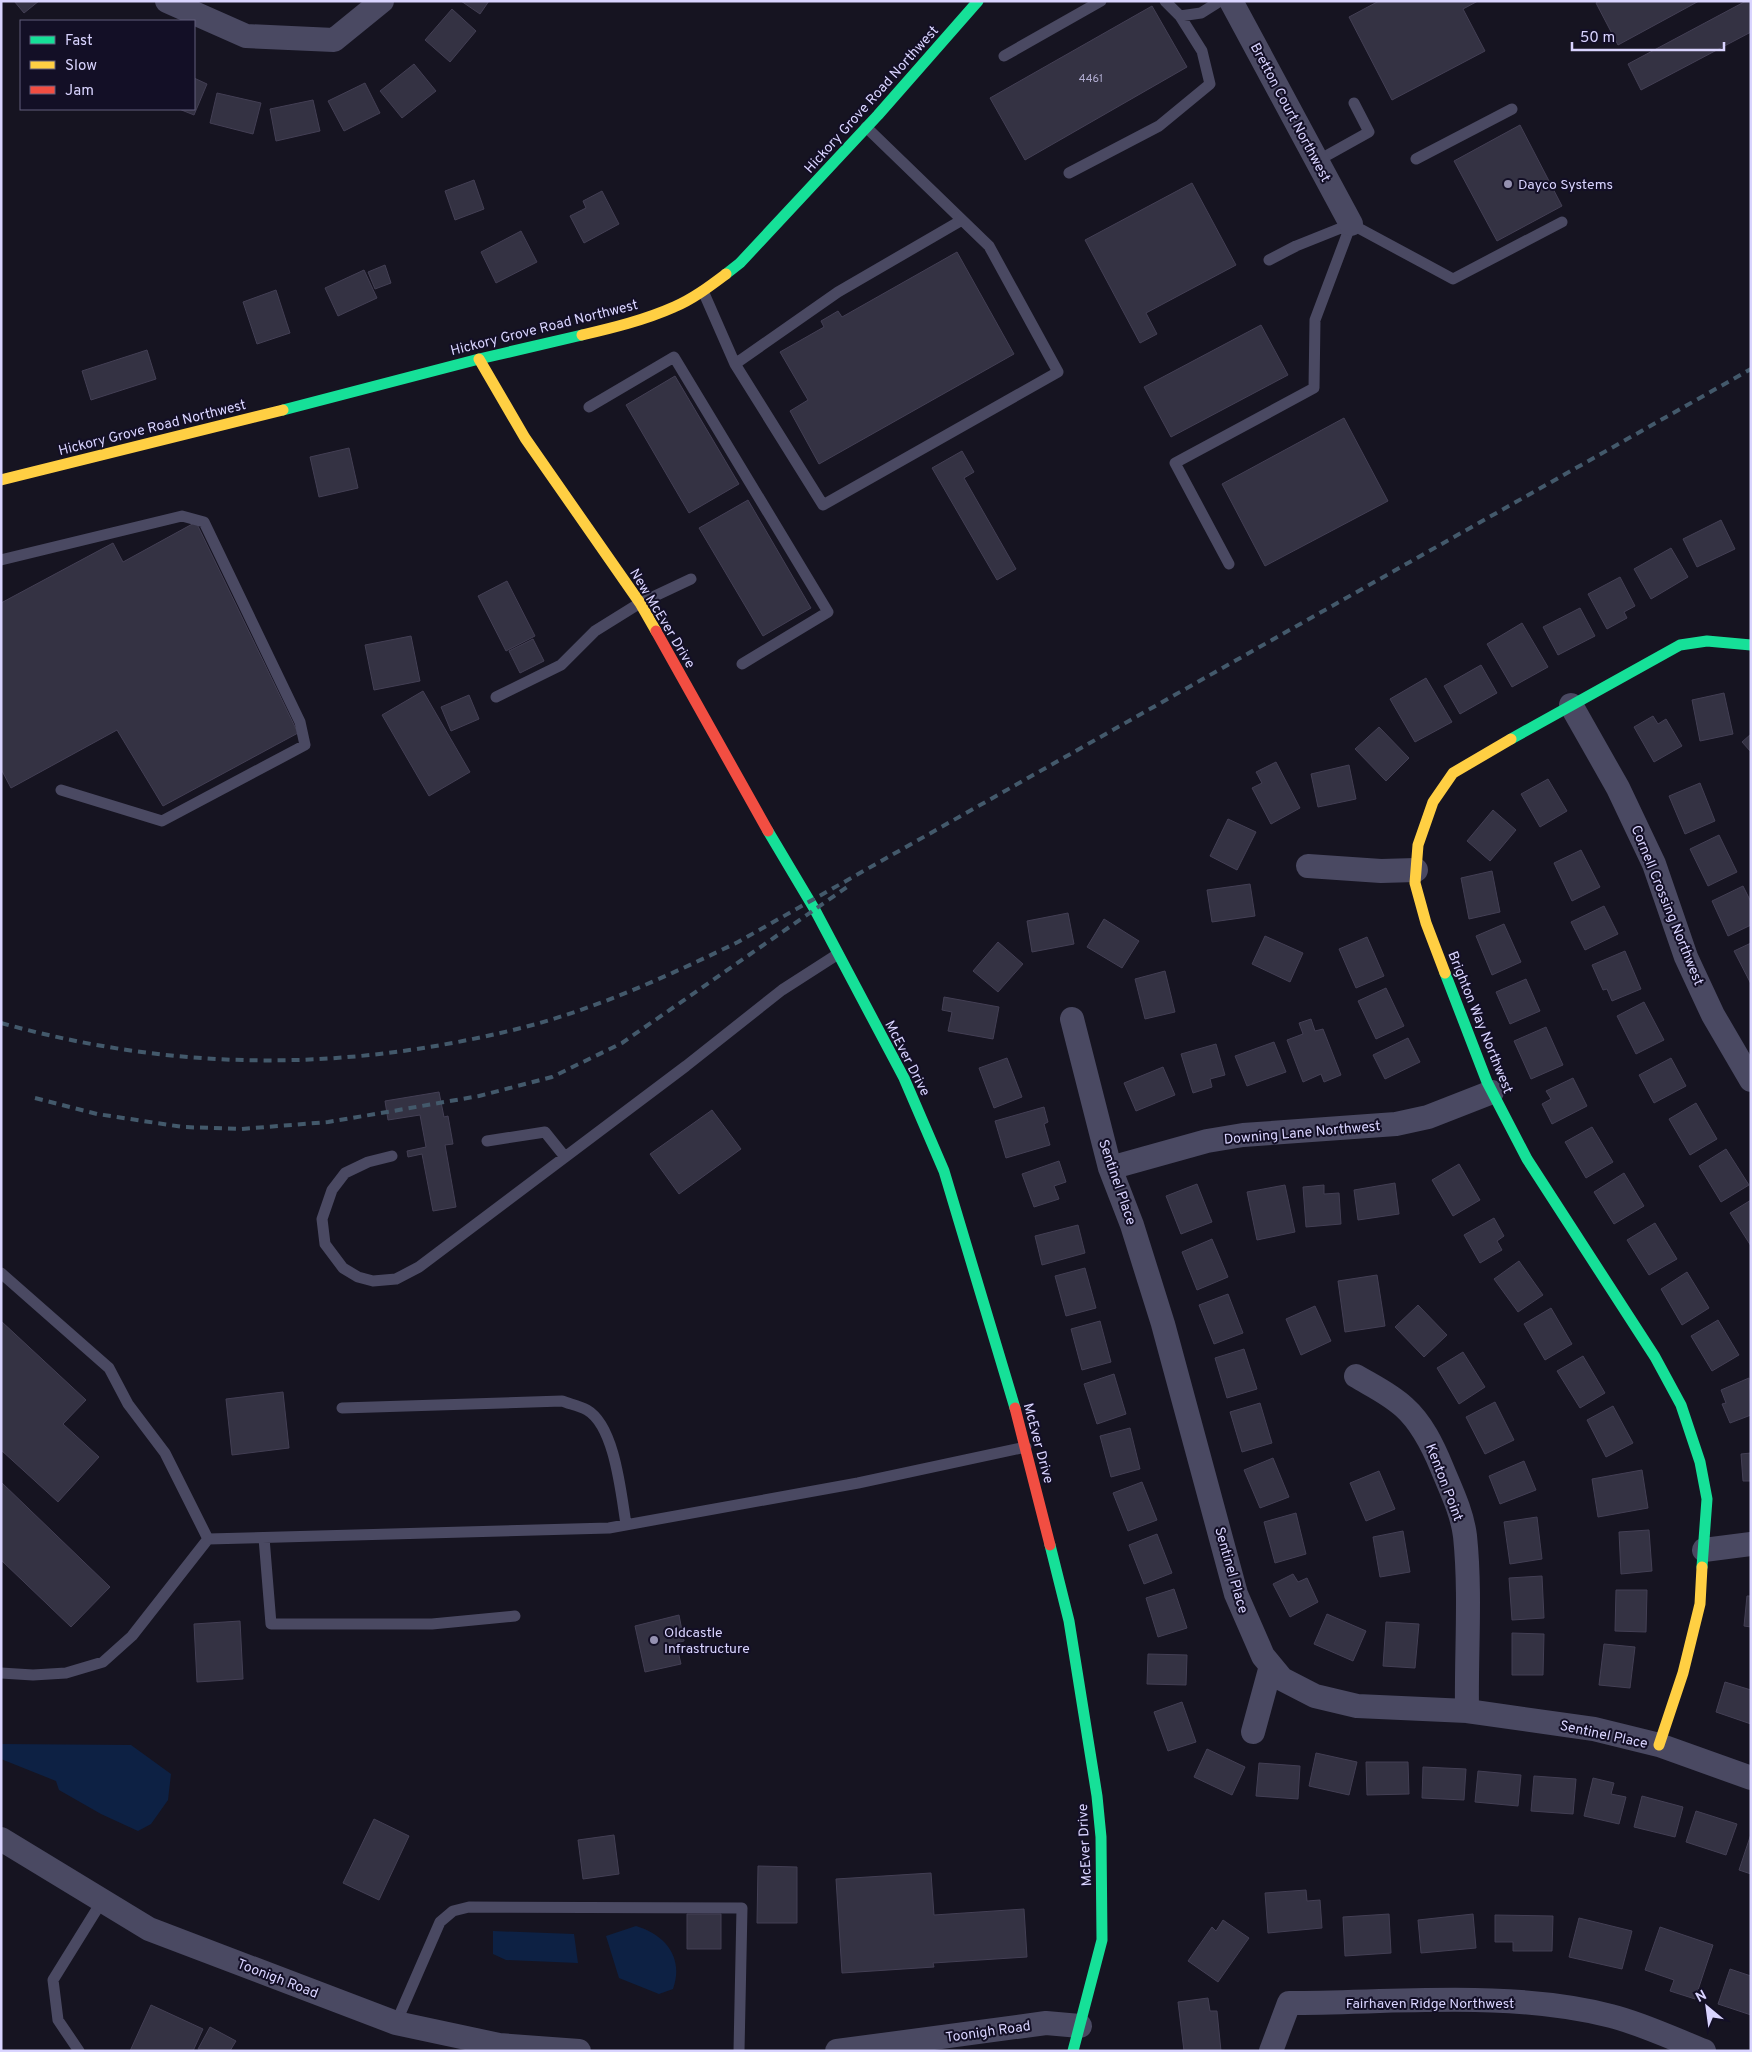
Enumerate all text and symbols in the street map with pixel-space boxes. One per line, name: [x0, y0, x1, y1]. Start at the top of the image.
legend: [20, 20, 195, 110]
scale bar: [1572, 20, 1724, 52]
street label: Hickory Grove Road Northwest: [801, 23, 943, 177]
text: 50 m: [1580, 29, 1615, 48]
text: Fast: [65, 32, 93, 51]
street label: Bretton Court Northwest: [1246, 40, 1334, 185]
text: Slow: [65, 57, 97, 76]
house number: 4461: [1079, 72, 1103, 86]
text: Jam: [65, 82, 94, 101]
place label: Dayco Systems: [1518, 177, 1613, 194]
marker: Dayco Systems: [1502, 178, 1514, 190]
street label: Hickory Grove Road Northwest: [449, 297, 640, 360]
street label: Hickory Grove Road Northwest: [57, 397, 248, 460]
street label: New McEver Drive: [625, 566, 698, 672]
street label: Cornell Crossing Northwest: [1627, 823, 1707, 988]
street label: Brighton Way Northwest: [1443, 949, 1516, 1096]
street label: McEver Drive: [880, 1018, 933, 1099]
street label: Downing Lane Northwest: [1223, 1118, 1381, 1149]
street label: Sentinel Place: [1094, 1137, 1139, 1227]
street label: McEver Drive: [1019, 1401, 1056, 1485]
street label: Kenton Point: [1421, 1441, 1466, 1524]
street label: Sentinel Place: [1210, 1525, 1251, 1616]
place label: Oldcastle Infrastructure: [664, 1625, 750, 1658]
marker: Oldcastle Infrastructure: [648, 1634, 660, 1646]
street label: Sentinel Place: [1558, 1718, 1649, 1753]
street label: McEver Drive: [1075, 1803, 1096, 1887]
street label: Toonigh Road: [234, 1956, 320, 2003]
north arrow: [1682, 1982, 1732, 2032]
text: N: [1693, 1987, 1710, 2007]
street label: Fairhaven Ridge Northwest: [1346, 1996, 1514, 2013]
street label: Toonigh Road: [945, 2018, 1032, 2047]

